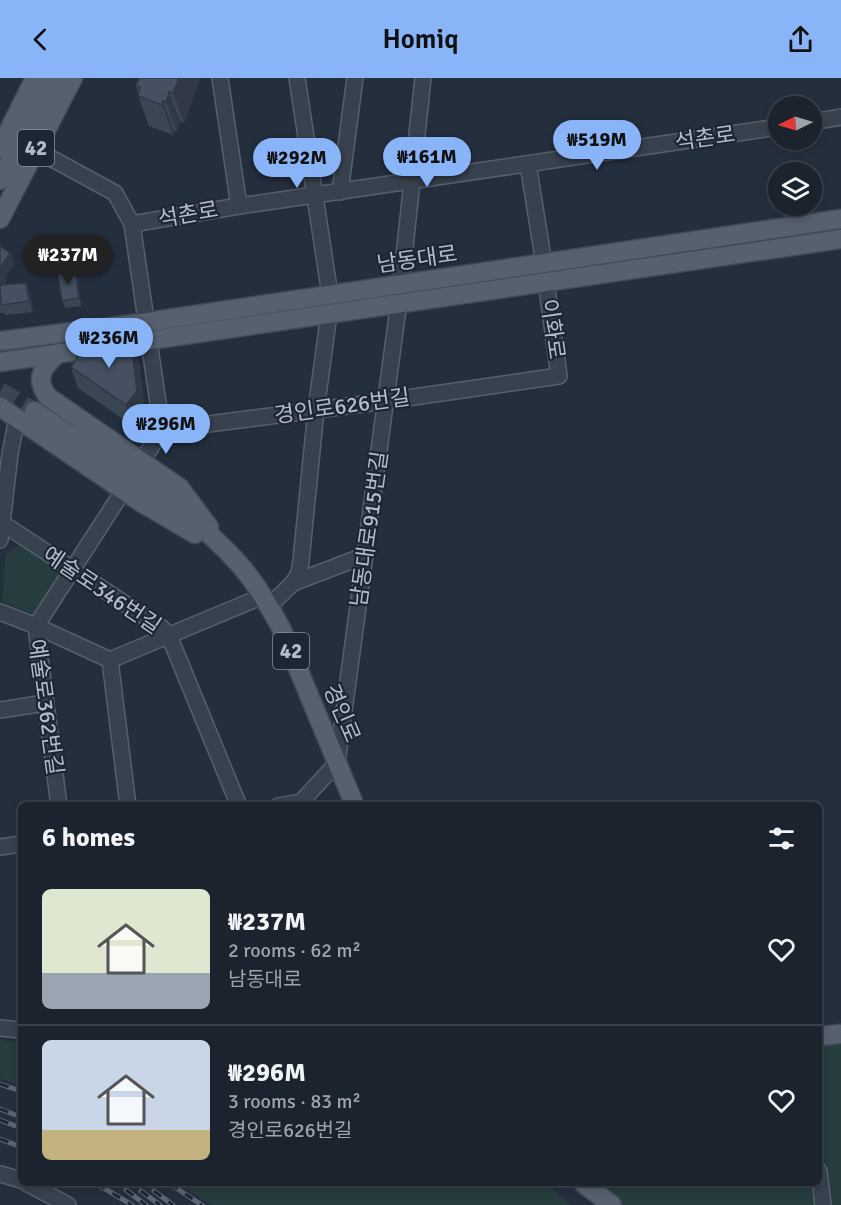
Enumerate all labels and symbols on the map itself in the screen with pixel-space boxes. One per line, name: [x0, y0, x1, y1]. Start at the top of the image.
north arrow: [768, 96, 822, 150]
pin: ₩519M: [555, 120, 639, 171]
street label: 석촌로: [673, 120, 737, 156]
road number: 42: [18, 130, 54, 166]
pin: ₩161M: [385, 137, 469, 188]
pin: ₩292M: [255, 138, 339, 189]
street label: 석촌로: [156, 195, 220, 233]
pin: ₩237M: [26, 235, 110, 286]
street label: 남동대로: [375, 240, 459, 278]
street label: 이화로: [535, 297, 571, 361]
pin: ₩236M: [67, 318, 151, 369]
street label: 경인로626번길: [272, 383, 412, 429]
pin: ₩296M: [124, 404, 208, 455]
street label: 남동대로915번길: [345, 449, 393, 609]
street label: 예술로346번길: [38, 541, 166, 639]
road number: 42: [273, 633, 309, 669]
street label: 예술로362번길: [23, 637, 69, 777]
street label: 경인로: [318, 680, 366, 746]

